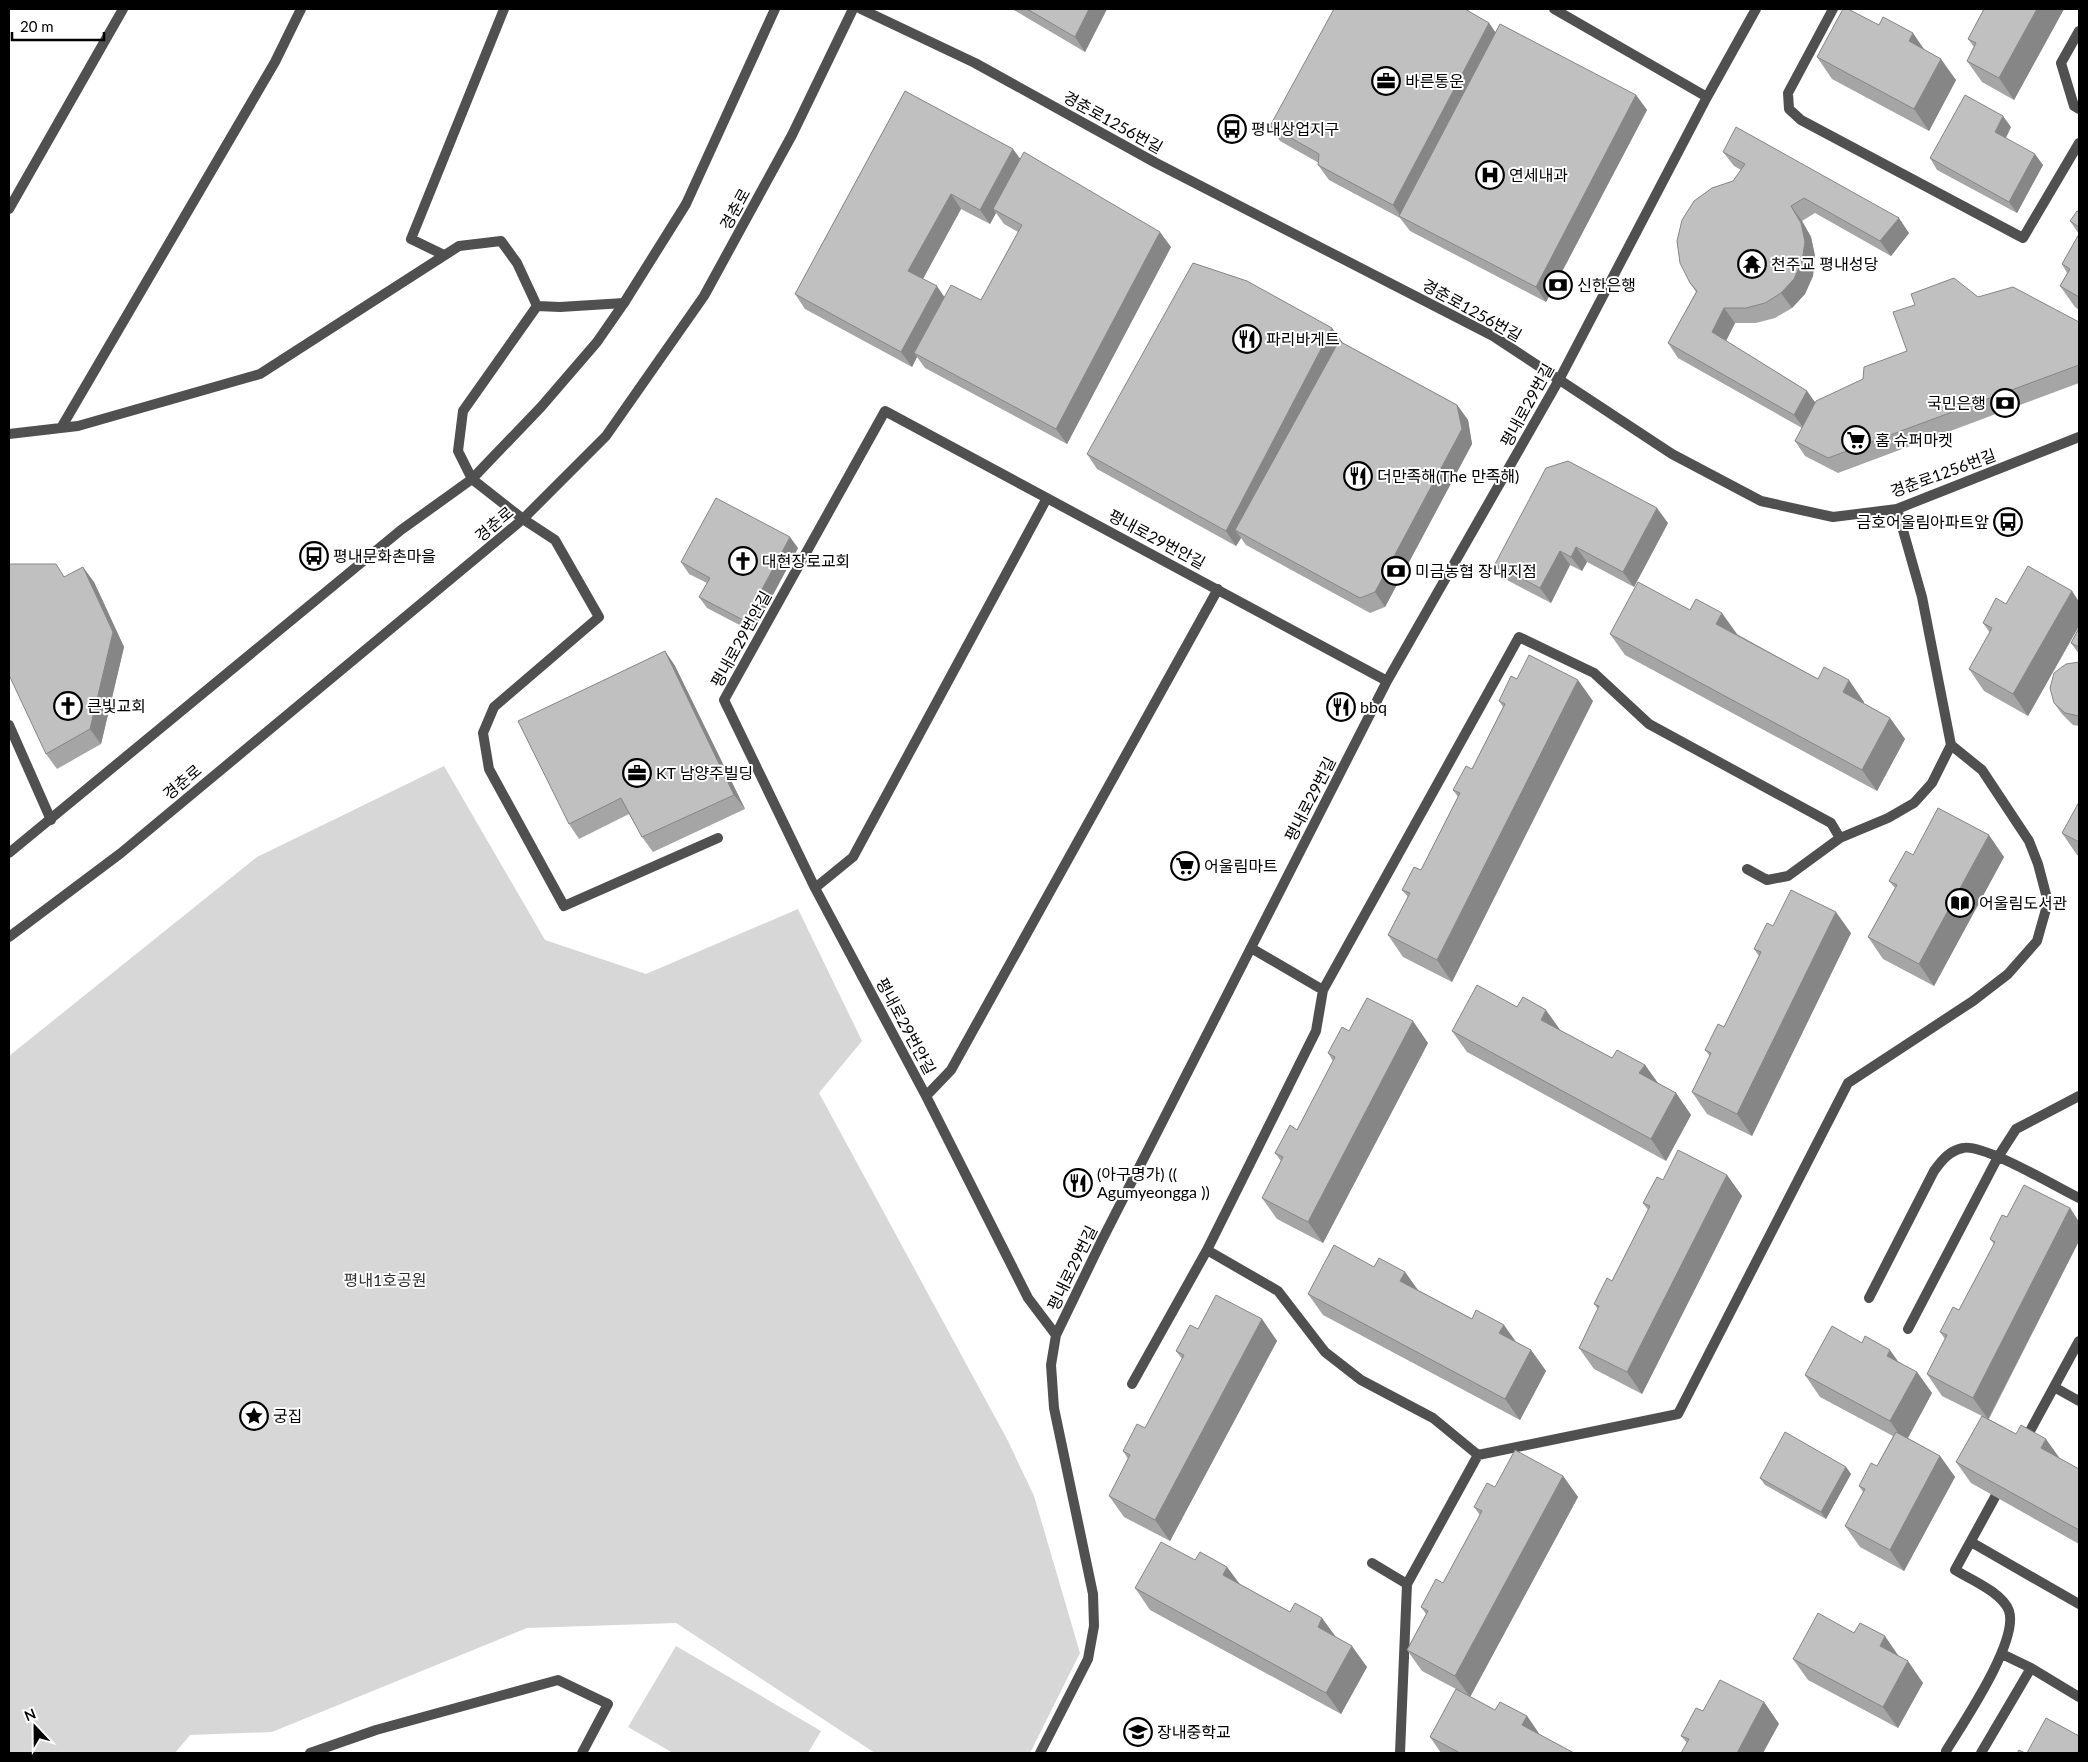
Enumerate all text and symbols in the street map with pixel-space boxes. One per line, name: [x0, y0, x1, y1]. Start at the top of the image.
scale bar: [12, 10, 105, 42]
text: 20 m: [20, 17, 54, 35]
office icon: 바른통운: [1371, 66, 1401, 96]
place label: 바른통운: [1405, 71, 1464, 90]
street label: 경춘로1256번길: [1060, 86, 1166, 157]
bus stop icon: 평내상업지구: [1217, 114, 1247, 144]
place label: 평내상업지구: [1251, 119, 1339, 138]
hospital icon: 연세내과: [1475, 160, 1505, 190]
place label: 연세내과: [1509, 165, 1568, 184]
street label: 경춘로: [716, 185, 754, 233]
temple icon: 천주교 평내성당: [1737, 249, 1767, 279]
place label: 천주교 평내성당: [1771, 254, 1878, 273]
bank icon: 신한은행: [1543, 270, 1573, 300]
street label: 경춘로1256번길: [1419, 274, 1525, 345]
place label: 신한은행: [1577, 275, 1636, 294]
restaurant icon: 파리바게트: [1232, 324, 1262, 354]
place label: 파리바게트: [1266, 329, 1340, 348]
street label: 평내로29번길: [1496, 360, 1557, 450]
bank icon: 국민은행: [1990, 388, 2020, 418]
place label: 국민은행: [1927, 393, 1986, 412]
supermarket icon: 홈 슈퍼마켓: [1841, 425, 1871, 455]
place label: 홈 슈퍼마켓: [1875, 430, 1953, 449]
street label: 경춘로1256번길: [1888, 445, 1998, 500]
restaurant icon: 더만족해(The 만족해): [1343, 461, 1373, 491]
place label: 더만족해(The 만족해): [1377, 466, 1519, 485]
street label: 경춘로: [471, 502, 517, 545]
street label: 평내로29번안길: [1106, 505, 1209, 572]
bus stop icon: 금호어울림아파트앞: [1993, 507, 2023, 537]
place label: 금호어울림아파트앞: [1857, 512, 1989, 531]
bus stop icon: 평내문화촌마을: [299, 541, 329, 571]
place label: 평내문화촌마을: [333, 546, 436, 565]
church icon: 대현장로교회: [728, 546, 758, 576]
place label: 대현장로교회: [762, 551, 850, 570]
bank icon: 미금농협 장내지점: [1381, 556, 1411, 586]
place label: 미금농협 장내지점: [1415, 561, 1537, 580]
street label: 평내로29번안길: [706, 587, 775, 690]
church icon: 큰빛교회: [53, 691, 83, 721]
restaurant icon: bbq: [1326, 692, 1356, 722]
place label: 큰빛교회: [87, 696, 146, 715]
place label: bbq: [1360, 697, 1387, 716]
street label: 평내로29번길: [1280, 753, 1339, 844]
office icon: KT 남양주빌딩: [622, 758, 652, 788]
street label: 경춘로: [159, 760, 205, 803]
place label: KT 남양주빌딩: [656, 763, 753, 782]
supermarket icon: 어울림마트: [1170, 851, 1200, 881]
place label: 어울림마트: [1204, 856, 1278, 875]
library icon: 어울림도서관: [1945, 888, 1975, 918]
place label: 어울림도서관: [1979, 893, 2068, 912]
street label: 평내로29번안길: [873, 974, 940, 1077]
place label: (아구명가) (( Agumyeongga )): [1097, 1164, 1210, 1201]
restaurant icon: (아구명가) (( Agumyeongga )): [1063, 1168, 1093, 1198]
street label: 평내로29번길: [1043, 1222, 1100, 1313]
park label: 평내1호공원: [344, 1270, 426, 1289]
place icon: 궁집: [239, 1401, 269, 1431]
place label: 궁집: [273, 1406, 302, 1425]
north arrow: [10, 1702, 60, 1752]
text: N: [22, 1705, 38, 1724]
school or university icon: 장내중학교: [1123, 1717, 1153, 1747]
place label: 장내중학교: [1157, 1722, 1231, 1741]

